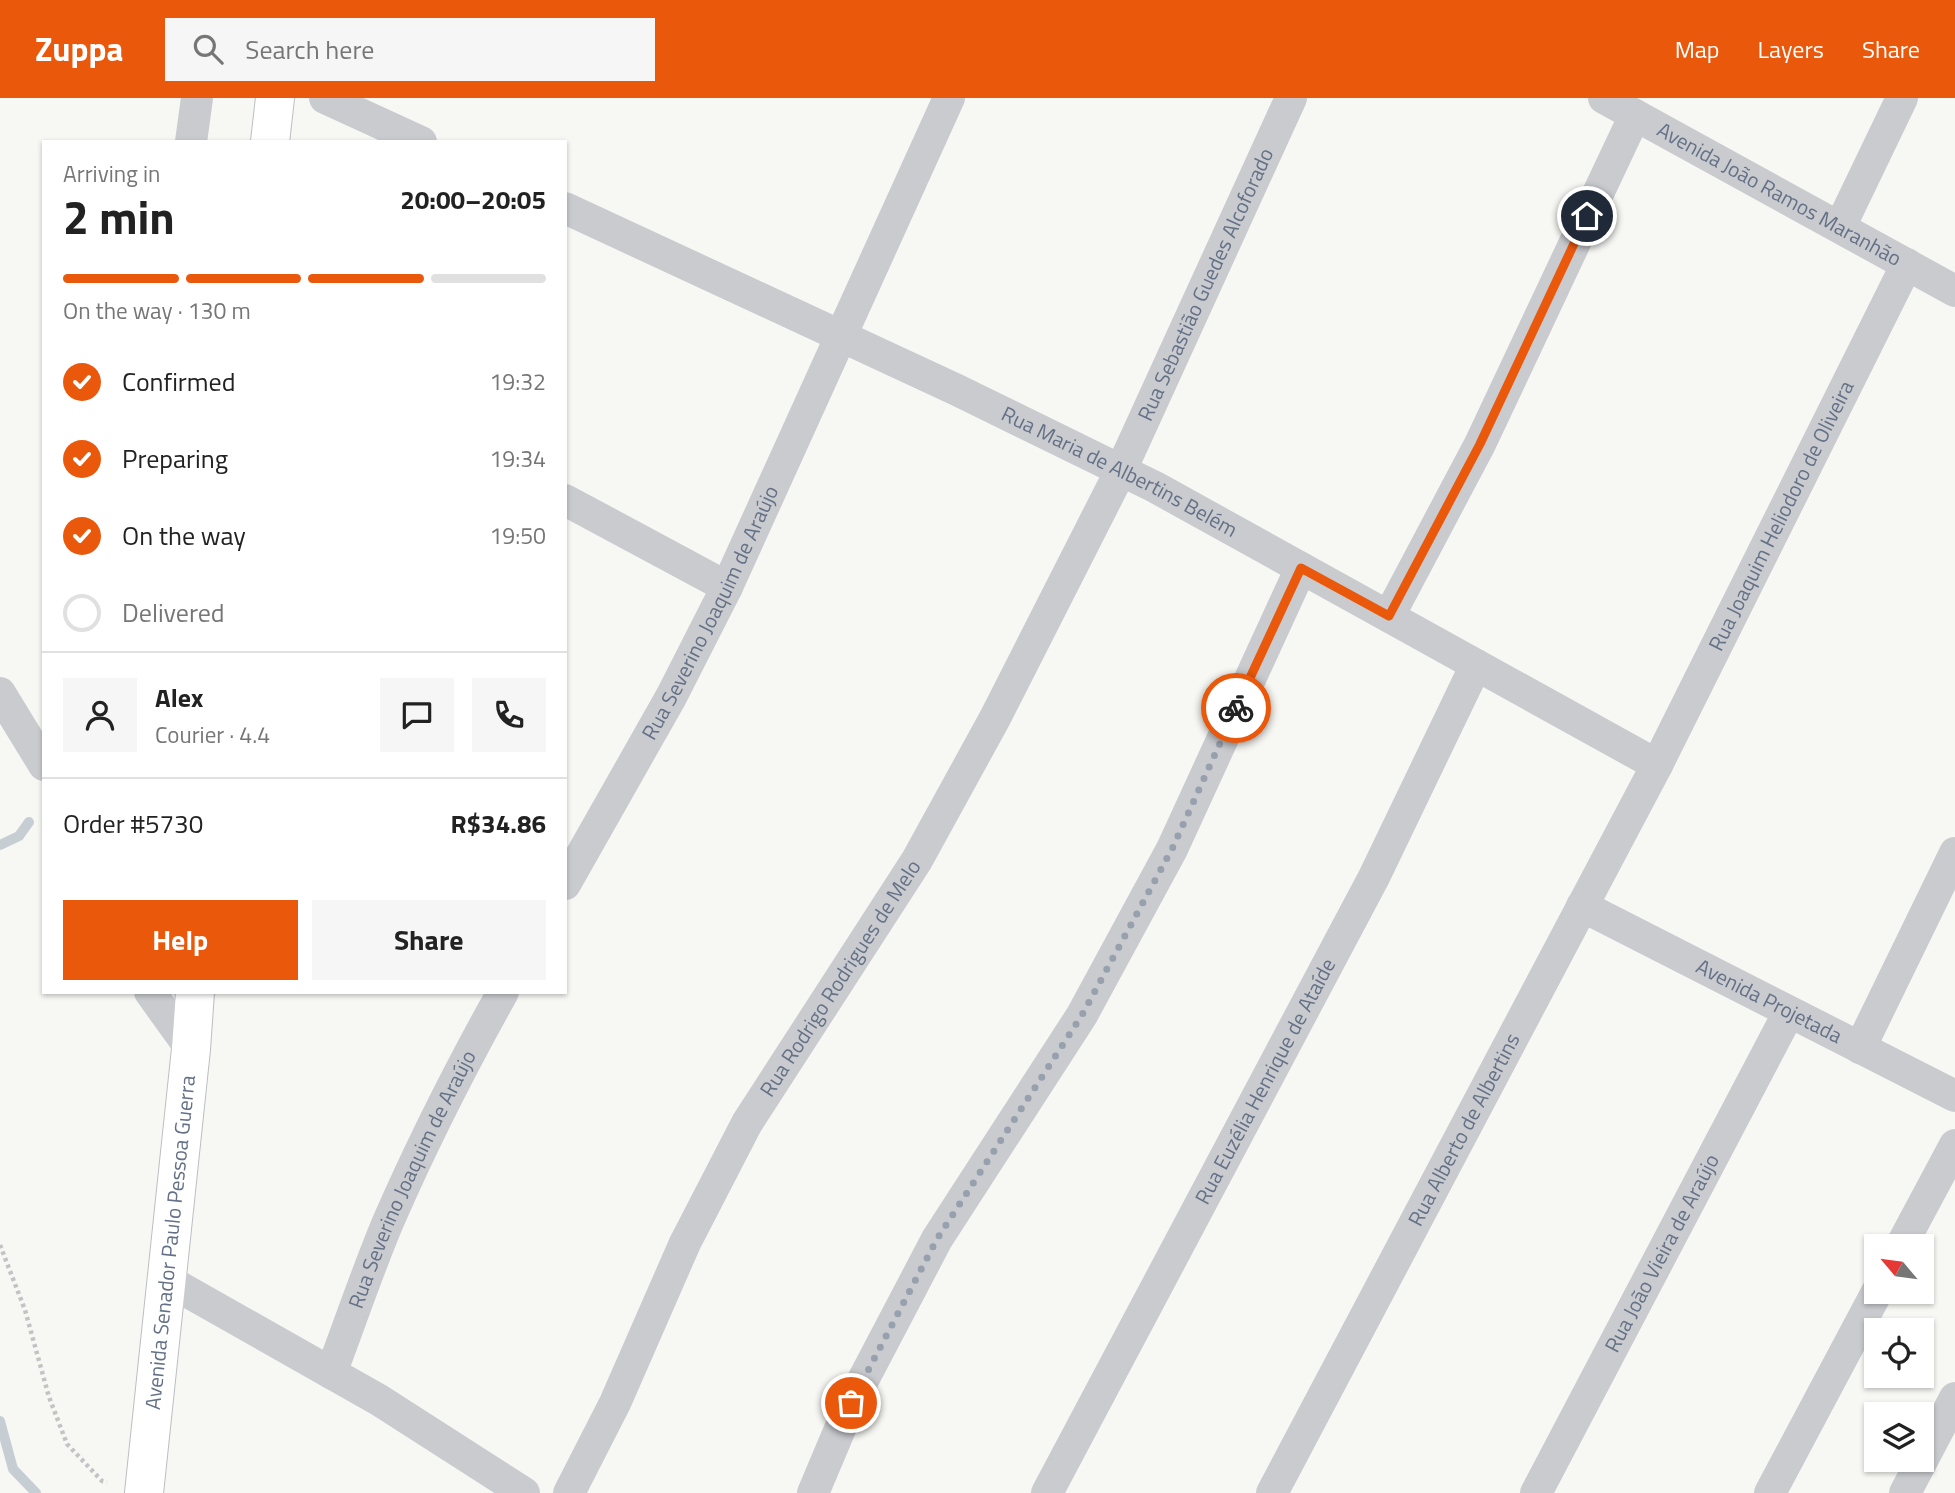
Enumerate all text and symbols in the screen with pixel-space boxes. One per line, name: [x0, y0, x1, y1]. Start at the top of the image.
search box: [165, 18, 655, 81]
text: Zuppa: [35, 24, 123, 74]
icon: search: [189, 30, 227, 68]
text: Search here: [245, 30, 374, 69]
text: Map: [1675, 31, 1720, 67]
text: Layers: [1758, 31, 1824, 67]
text: Share: [1862, 31, 1920, 67]
street label: Avenida João Ramos Maranhão: [1652, 113, 1908, 274]
street label: Rua Sebastião Guedes Alcoforado: [1129, 142, 1281, 426]
text: Arriving in: [63, 156, 160, 191]
text: 20:00–20:05: [400, 180, 546, 219]
text: 2 min: [63, 182, 175, 252]
pin: [1557, 186, 1617, 246]
icon: home: [1568, 197, 1606, 235]
text: On the way · 130 m: [63, 293, 251, 328]
text: Confirmed: [122, 362, 236, 401]
icon: check: [63, 363, 101, 401]
text: 19:32: [489, 364, 546, 399]
street label: Rua Joaquim Heliodoro de Oliveira: [1699, 374, 1862, 656]
street label: Rua Maria de Albertins Belém: [996, 397, 1244, 545]
text: Preparing: [122, 439, 228, 478]
icon: check: [63, 440, 101, 478]
text: 19:34: [489, 441, 546, 476]
street label: Rua Severino Joaquim de Araújo: [633, 480, 786, 745]
text: On the way: [122, 516, 246, 555]
icon: check: [63, 517, 101, 555]
text: 19:50: [489, 518, 546, 553]
text: Delivered: [122, 593, 225, 632]
courier: [1201, 673, 1271, 743]
button: person: [63, 678, 137, 752]
text: Alex: [155, 678, 203, 717]
button: chat: [380, 678, 454, 752]
button: phone: [472, 678, 546, 752]
icon: bike: [1217, 689, 1255, 727]
text: Courier · 4.4: [155, 717, 270, 752]
text: Order #5730: [63, 804, 203, 843]
text: R$34.86: [450, 804, 546, 843]
street label: Rua Rodrigo Rodrigues de Melo: [751, 853, 928, 1103]
button: Help: [63, 900, 298, 980]
button: Share: [312, 900, 546, 980]
street label: Avenida Projetada: [1691, 950, 1849, 1051]
street label: Rua Euzélia Henrique de Ataíde: [1186, 952, 1343, 1210]
street label: Rua Alberto de Albertins: [1399, 1027, 1527, 1231]
street label: Rua Severino Joaquim de Araújo: [339, 1044, 484, 1313]
street label: Avenida Senador Paulo Pessoa Guerra: [136, 1073, 203, 1411]
street label: Rua João Vieira de Araújo: [1596, 1148, 1727, 1358]
north arrow: [1864, 1234, 1934, 1304]
map controls: [1864, 1234, 1934, 1472]
button: locate: [1864, 1318, 1934, 1388]
pin: [821, 1373, 881, 1433]
icon: bag: [832, 1384, 870, 1422]
button: layers: [1864, 1402, 1934, 1472]

